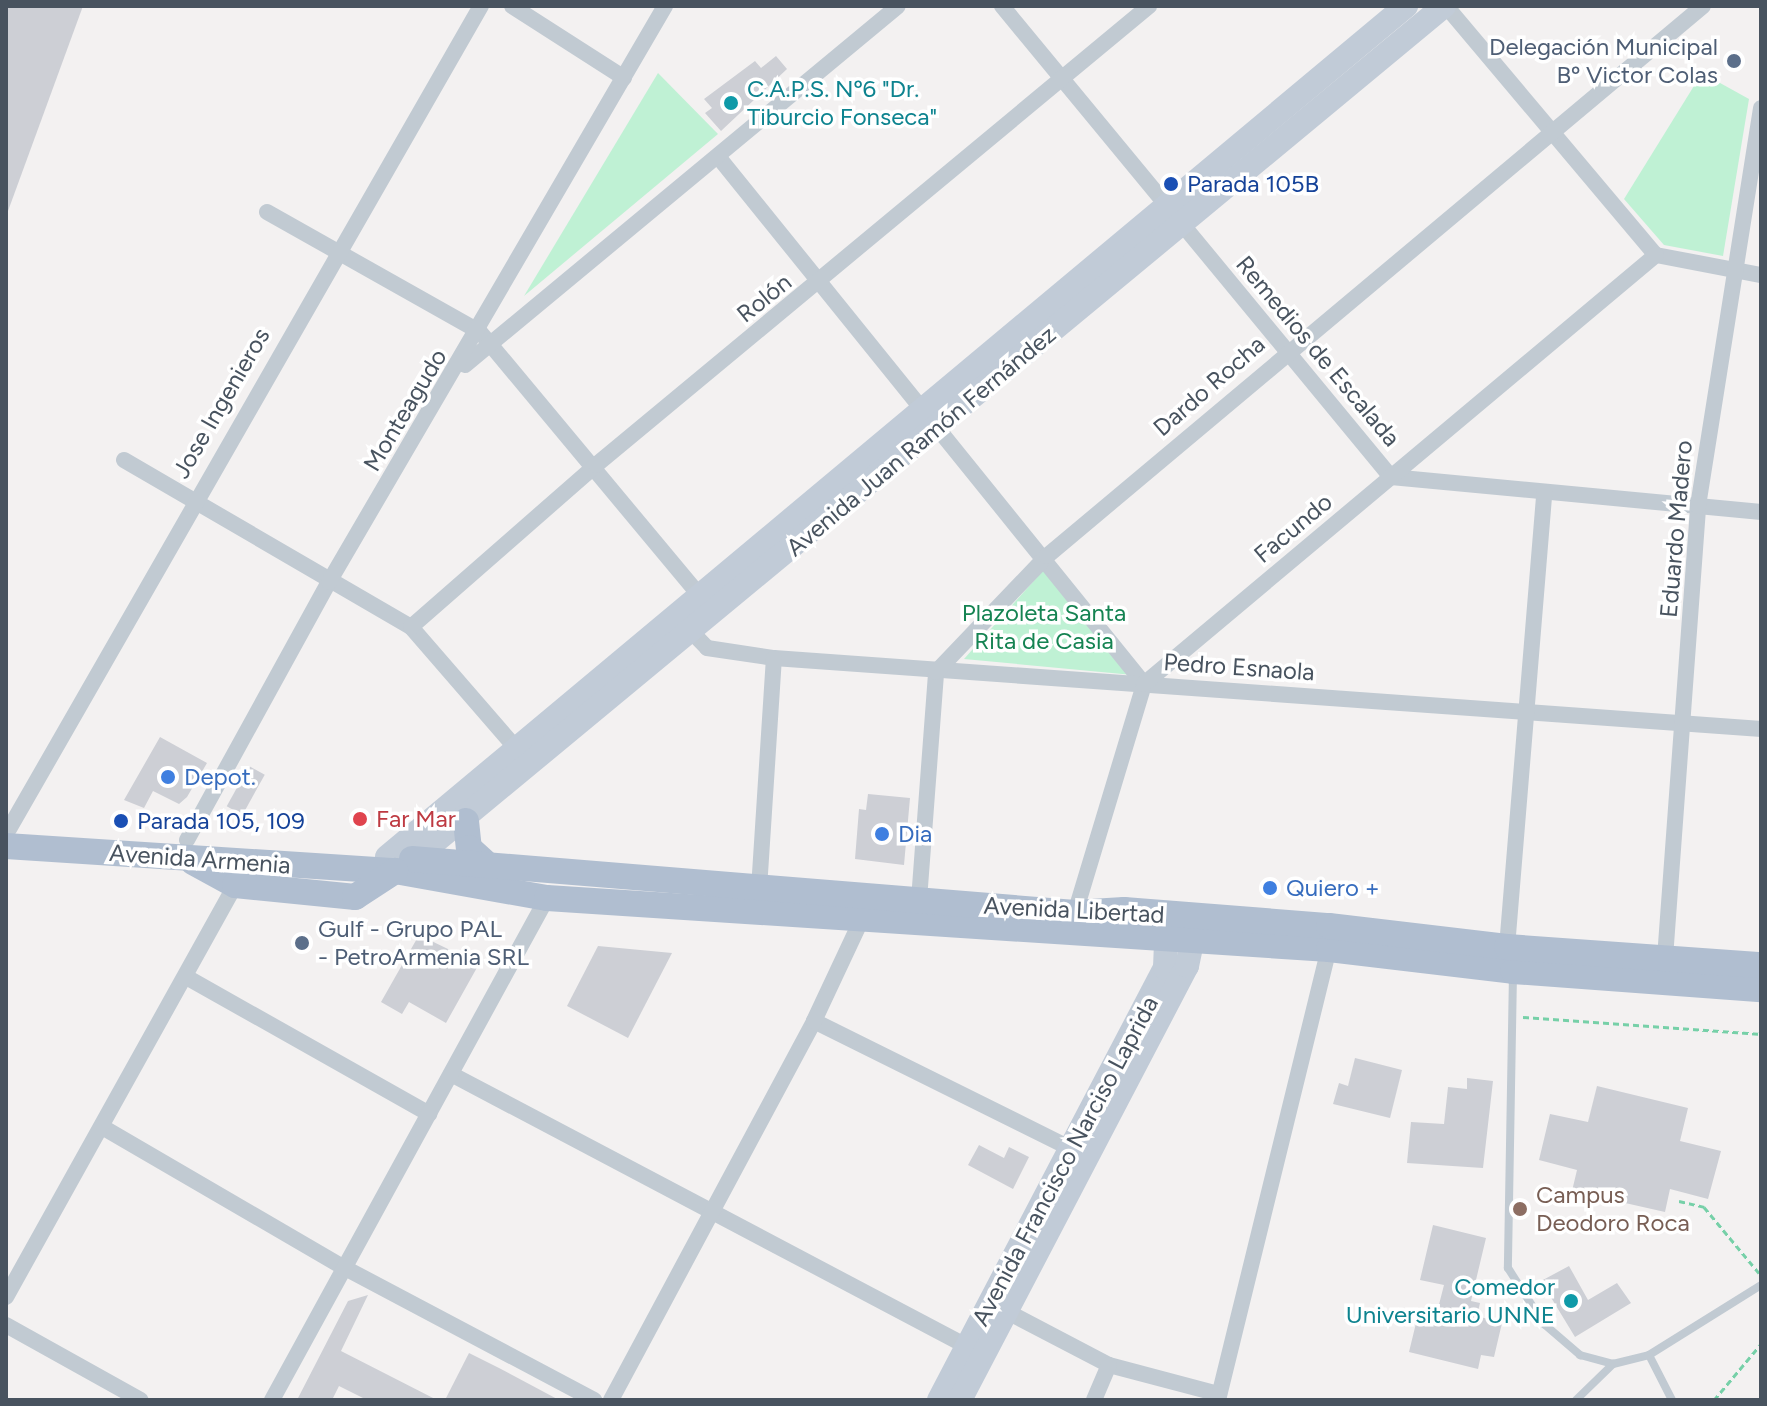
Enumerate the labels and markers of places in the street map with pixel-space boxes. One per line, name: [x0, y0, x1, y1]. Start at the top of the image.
place label: Delegación Municipal Bº Victor Colas: [1489, 33, 1718, 89]
marker: Delegación Municipal Bº Victor Colas: [1725, 52, 1743, 70]
place label: C.A.P.S. Nº6 "Dr. Tiburcio Fonseca": [747, 75, 937, 131]
marker: C.A.P.S. Nº6 "Dr. Tiburcio Fonseca": [722, 94, 740, 112]
place label: Parada 105B: [1187, 170, 1319, 198]
marker: Parada 105B: [1162, 175, 1180, 193]
place label: Depot.: [184, 763, 256, 791]
marker: Depot.: [159, 768, 177, 786]
place label: Far Mar: [376, 805, 456, 833]
place label: Parada 105, 109: [137, 807, 305, 835]
marker: Far Mar: [351, 810, 369, 828]
marker: Parada 105, 109: [112, 812, 130, 830]
place label: Dia: [898, 820, 932, 848]
marker: Dia: [873, 825, 891, 843]
place label: Quiero +: [1286, 874, 1380, 902]
marker: Quiero +: [1261, 879, 1279, 897]
place label: Gulf - Grupo PAL - PetroArmenia SRL: [318, 915, 529, 971]
marker: Gulf - Grupo PAL - PetroArmenia SRL: [293, 934, 311, 952]
place label: Campus Deodoro Roca: [1536, 1181, 1690, 1237]
marker: Campus Deodoro Roca: [1511, 1200, 1529, 1218]
place label: Comedor Universitario UNNE: [1346, 1273, 1555, 1329]
marker: Comedor Universitario UNNE: [1562, 1292, 1580, 1310]

